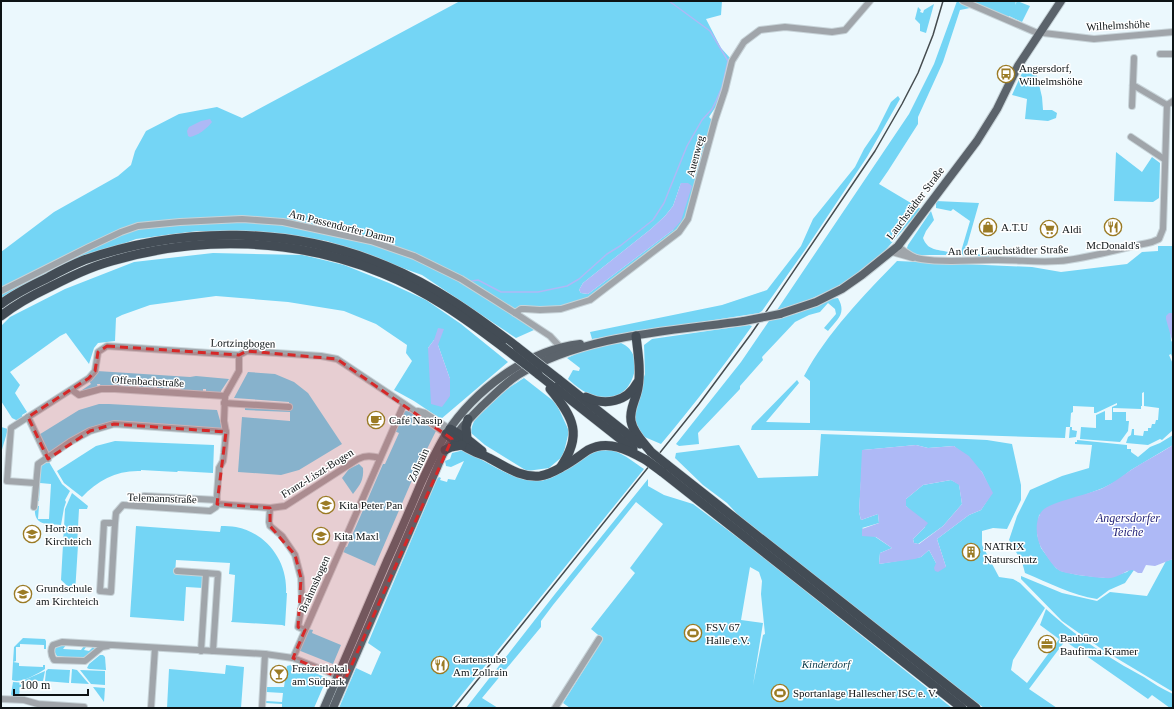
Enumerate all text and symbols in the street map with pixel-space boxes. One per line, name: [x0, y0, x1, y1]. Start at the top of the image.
street label: Wilhelmshöhe: [1086, 17, 1150, 33]
place label: Angersdorf, Wilhelmshöhe: [1019, 62, 1083, 87]
bus stop icon: Angersdorf, Wilhelmshöhe: [996, 64, 1016, 84]
street label: Auenweg: [684, 134, 706, 178]
street label: Lauchstädter Straße: [884, 164, 946, 242]
street label: Am Passendorfer Damm: [288, 207, 397, 245]
shop icon: A.T.U: [978, 217, 998, 237]
restaurant icon: McDonald's: [1103, 217, 1123, 237]
supermarket icon: Aldi: [1039, 219, 1059, 239]
place label: A.T.U: [1001, 221, 1028, 233]
place label: Aldi: [1062, 223, 1082, 235]
place label: McDonald's: [1086, 239, 1140, 251]
street label: An der Lauchstädter Straße: [948, 243, 1069, 257]
street label: Lortzingbogen: [211, 336, 276, 350]
street label: Offenbachstraße: [111, 373, 185, 389]
cafe icon: Café Nassip: [366, 410, 386, 430]
place label: Café Nassip: [389, 414, 443, 426]
street label: Franz-Liszt-Bogen: [279, 446, 356, 500]
street label: Zollrain: [405, 446, 431, 484]
street label: Telemannstraße: [127, 491, 197, 505]
school or university icon: Kita Peter Pan: [316, 495, 336, 515]
place label: Kita Peter Pan: [339, 499, 403, 511]
water label: Angersdorfer Teiche: [1095, 511, 1160, 539]
place label: Hort am Kirchteich: [45, 522, 92, 547]
school or university icon: Hort am Kirchteich: [22, 524, 42, 544]
school or university icon: Kita Maxl: [311, 526, 331, 546]
place label: Kita Maxl: [334, 530, 379, 542]
place label: NATRIX Naturschutz: [984, 540, 1037, 565]
building icon: NATRIX Naturschutz: [961, 542, 981, 562]
street label: Brahmsbogen: [296, 553, 332, 614]
place label: Grundschule am Kirchteich: [36, 582, 99, 607]
school or university icon: Grundschule am Kirchteich: [13, 584, 33, 604]
place label: FSV 67 Halle e.V.: [706, 621, 750, 646]
sports icon: FSV 67 Halle e.V.: [683, 623, 703, 643]
place label: Baubüro Baufirma Kramer: [1060, 632, 1138, 657]
office icon: Baubüro Baufirma Kramer: [1037, 634, 1057, 654]
place label: Gartenstube Am Zollrain: [453, 653, 508, 678]
restaurant icon: Gartenstube Am Zollrain: [430, 655, 450, 675]
park label: Kinderdorf: [801, 658, 852, 670]
place label: Freizeitlokal am Südpark: [292, 662, 348, 687]
bar icon: Freizeitlokal am Südpark: [269, 664, 289, 684]
scale bar: [14, 671, 88, 697]
text: 100 m: [20, 678, 51, 692]
sports icon: Sportanlage Hallescher ISC e. V.: [770, 683, 790, 703]
place label: Sportanlage Hallescher ISC e. V.: [793, 687, 938, 699]

